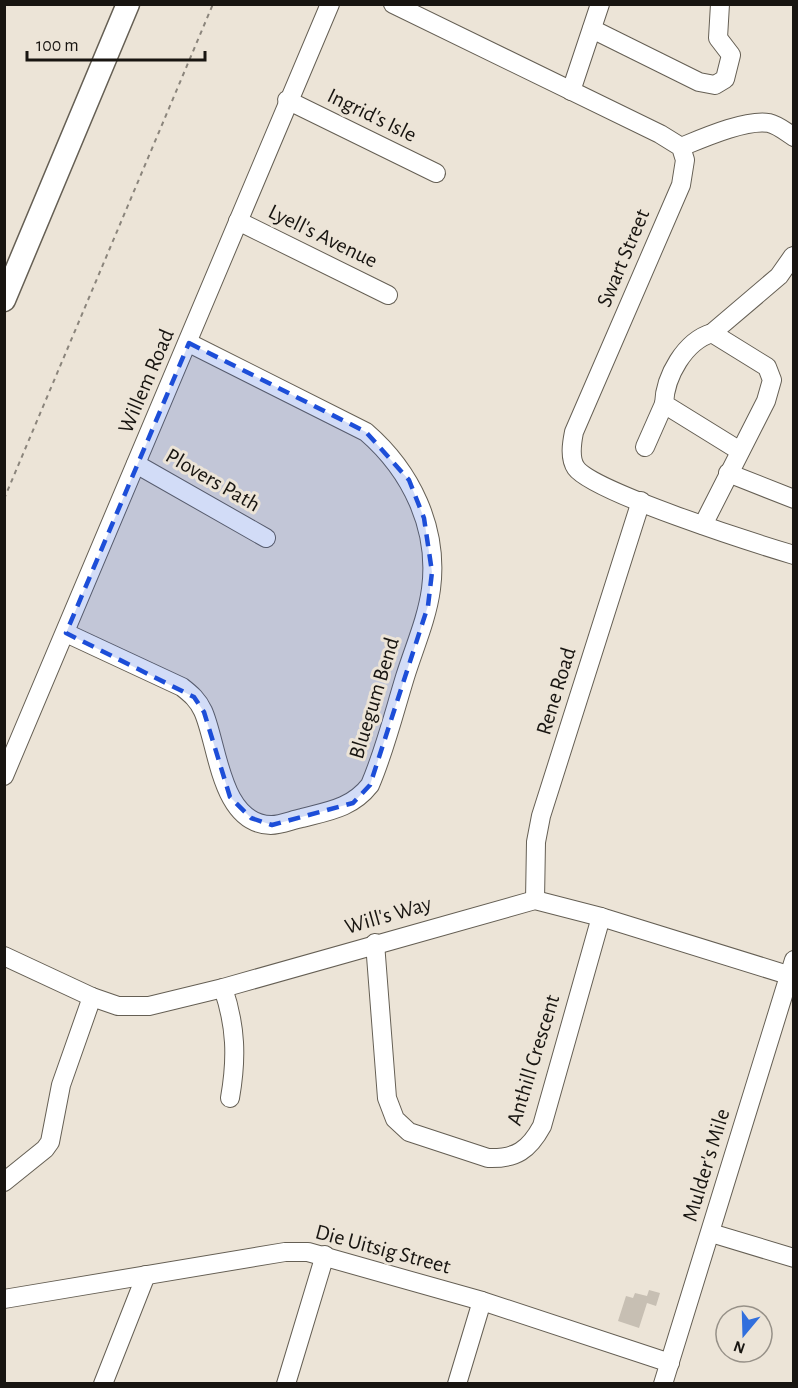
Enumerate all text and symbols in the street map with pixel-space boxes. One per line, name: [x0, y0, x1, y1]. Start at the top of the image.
scale bar: [27, 24, 206, 62]
text: 100 m: [36, 37, 79, 55]
street label: Ingrid's Isle: [324, 84, 420, 146]
street label: Lyell's Avenue: [265, 200, 381, 272]
street label: Swart Street: [593, 206, 653, 310]
street label: Willem Road: [114, 326, 178, 436]
street label: Plovers Path: [162, 444, 264, 516]
street label: Bluegum Bend: [345, 635, 403, 761]
street label: Rene Road: [532, 645, 580, 737]
street label: Will's Way: [342, 892, 434, 938]
street label: Anthill Crescent: [503, 992, 563, 1128]
street label: Mulder's Mile: [678, 1106, 734, 1224]
street label: Die Uitsig Street: [313, 1220, 453, 1278]
north arrow: [714, 1304, 774, 1364]
text: N: [732, 1338, 747, 1357]

